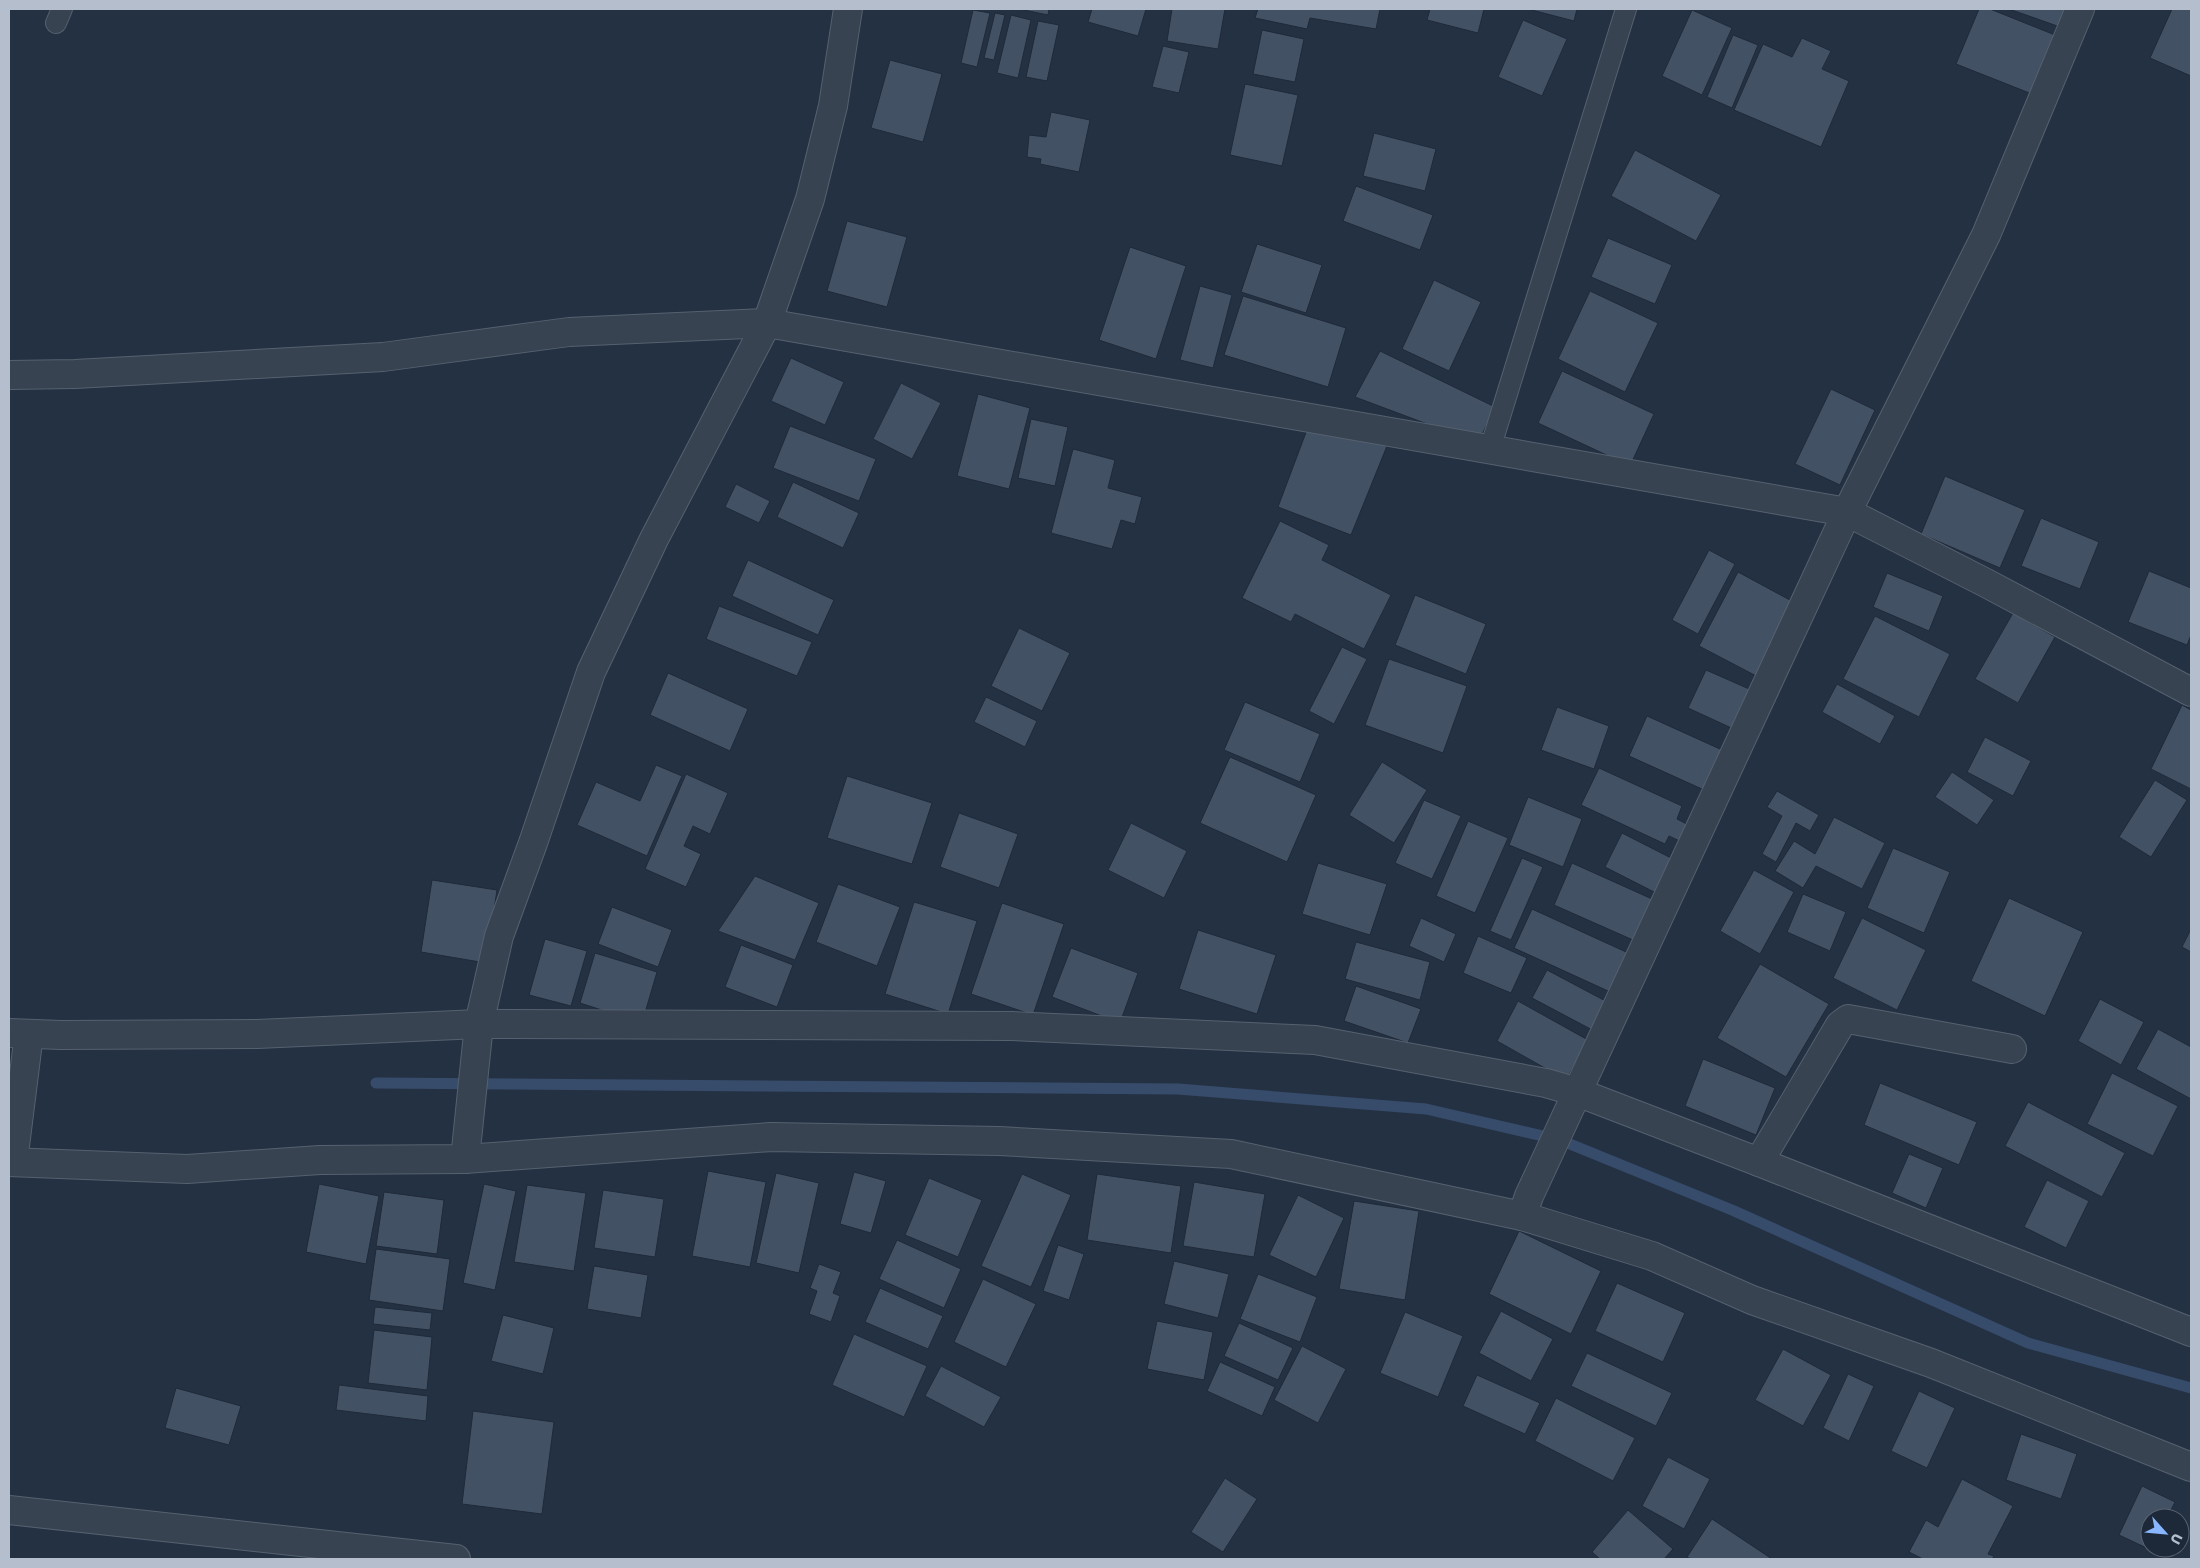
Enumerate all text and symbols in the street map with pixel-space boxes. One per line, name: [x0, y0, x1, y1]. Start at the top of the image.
north arrow: [2140, 1508, 2190, 1558]
text: U: [2165, 1530, 2188, 1548]

